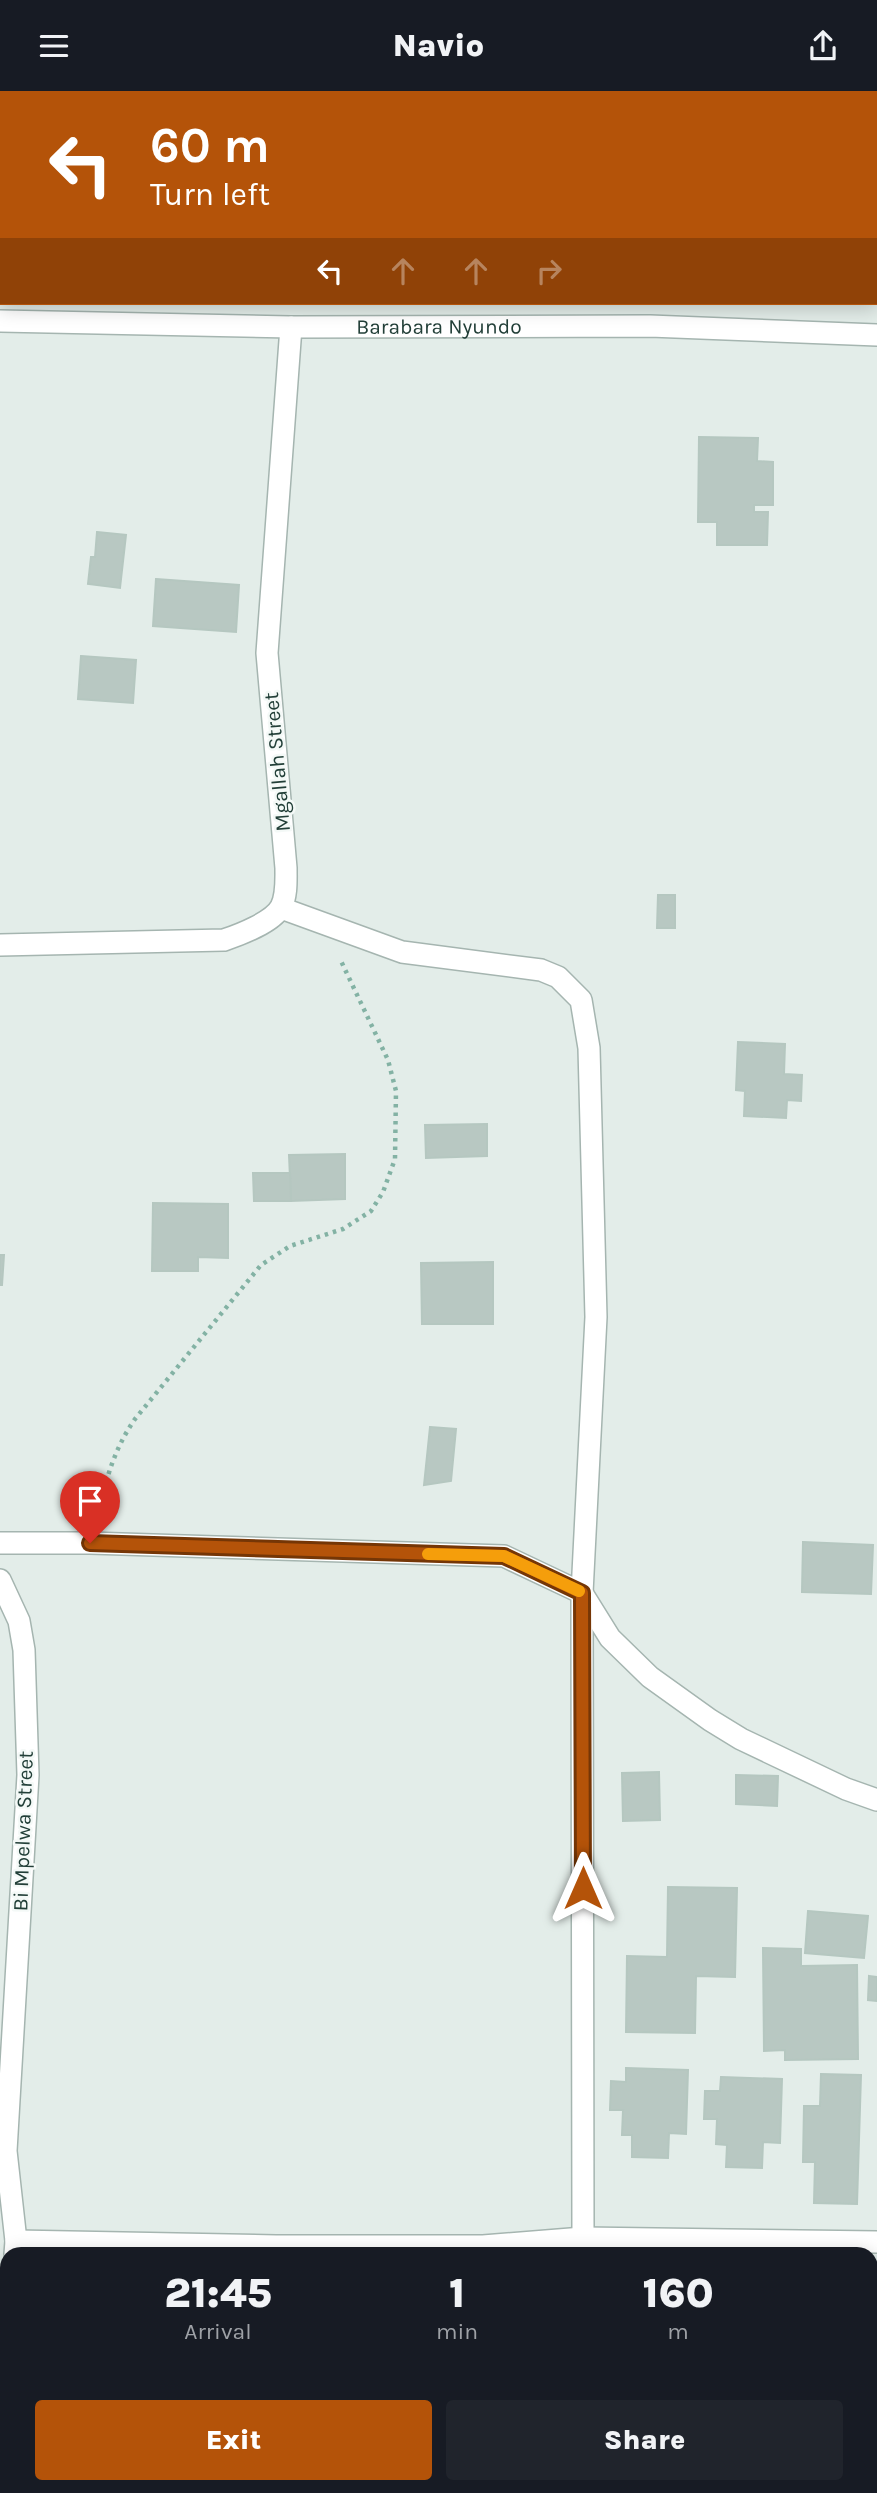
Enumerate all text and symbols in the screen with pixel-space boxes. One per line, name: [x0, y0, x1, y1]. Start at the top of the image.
icon: menu: [35, 27, 73, 65]
text: Navio: [393, 27, 484, 64]
icon: share: [804, 27, 842, 65]
text: 60 m: [150, 117, 270, 174]
icon: left: [35, 119, 126, 210]
text: Turn left: [150, 176, 270, 213]
icon: left: [311, 252, 349, 290]
icon: ahead: [384, 252, 422, 290]
icon: ahead: [457, 252, 495, 290]
icon: right: [530, 252, 568, 290]
street label: Barabara Nyundo: [356, 314, 522, 339]
street label: Mgallah Street: [259, 691, 295, 833]
pin: [60, 1471, 120, 1543]
icon: arrive: [71, 1482, 109, 1520]
street label: Bi Mpelwa Street: [8, 1750, 38, 1912]
position arrow: [546, 1851, 620, 1925]
text: 21:45: [164, 2268, 272, 2318]
text: 1: [449, 2268, 465, 2318]
text: 160: [642, 2268, 714, 2318]
text: Arrival: [184, 2318, 252, 2345]
text: min: [436, 2318, 478, 2345]
text: m: [667, 2318, 689, 2345]
button: Exit: [35, 2400, 432, 2480]
button: Share: [446, 2400, 843, 2480]

